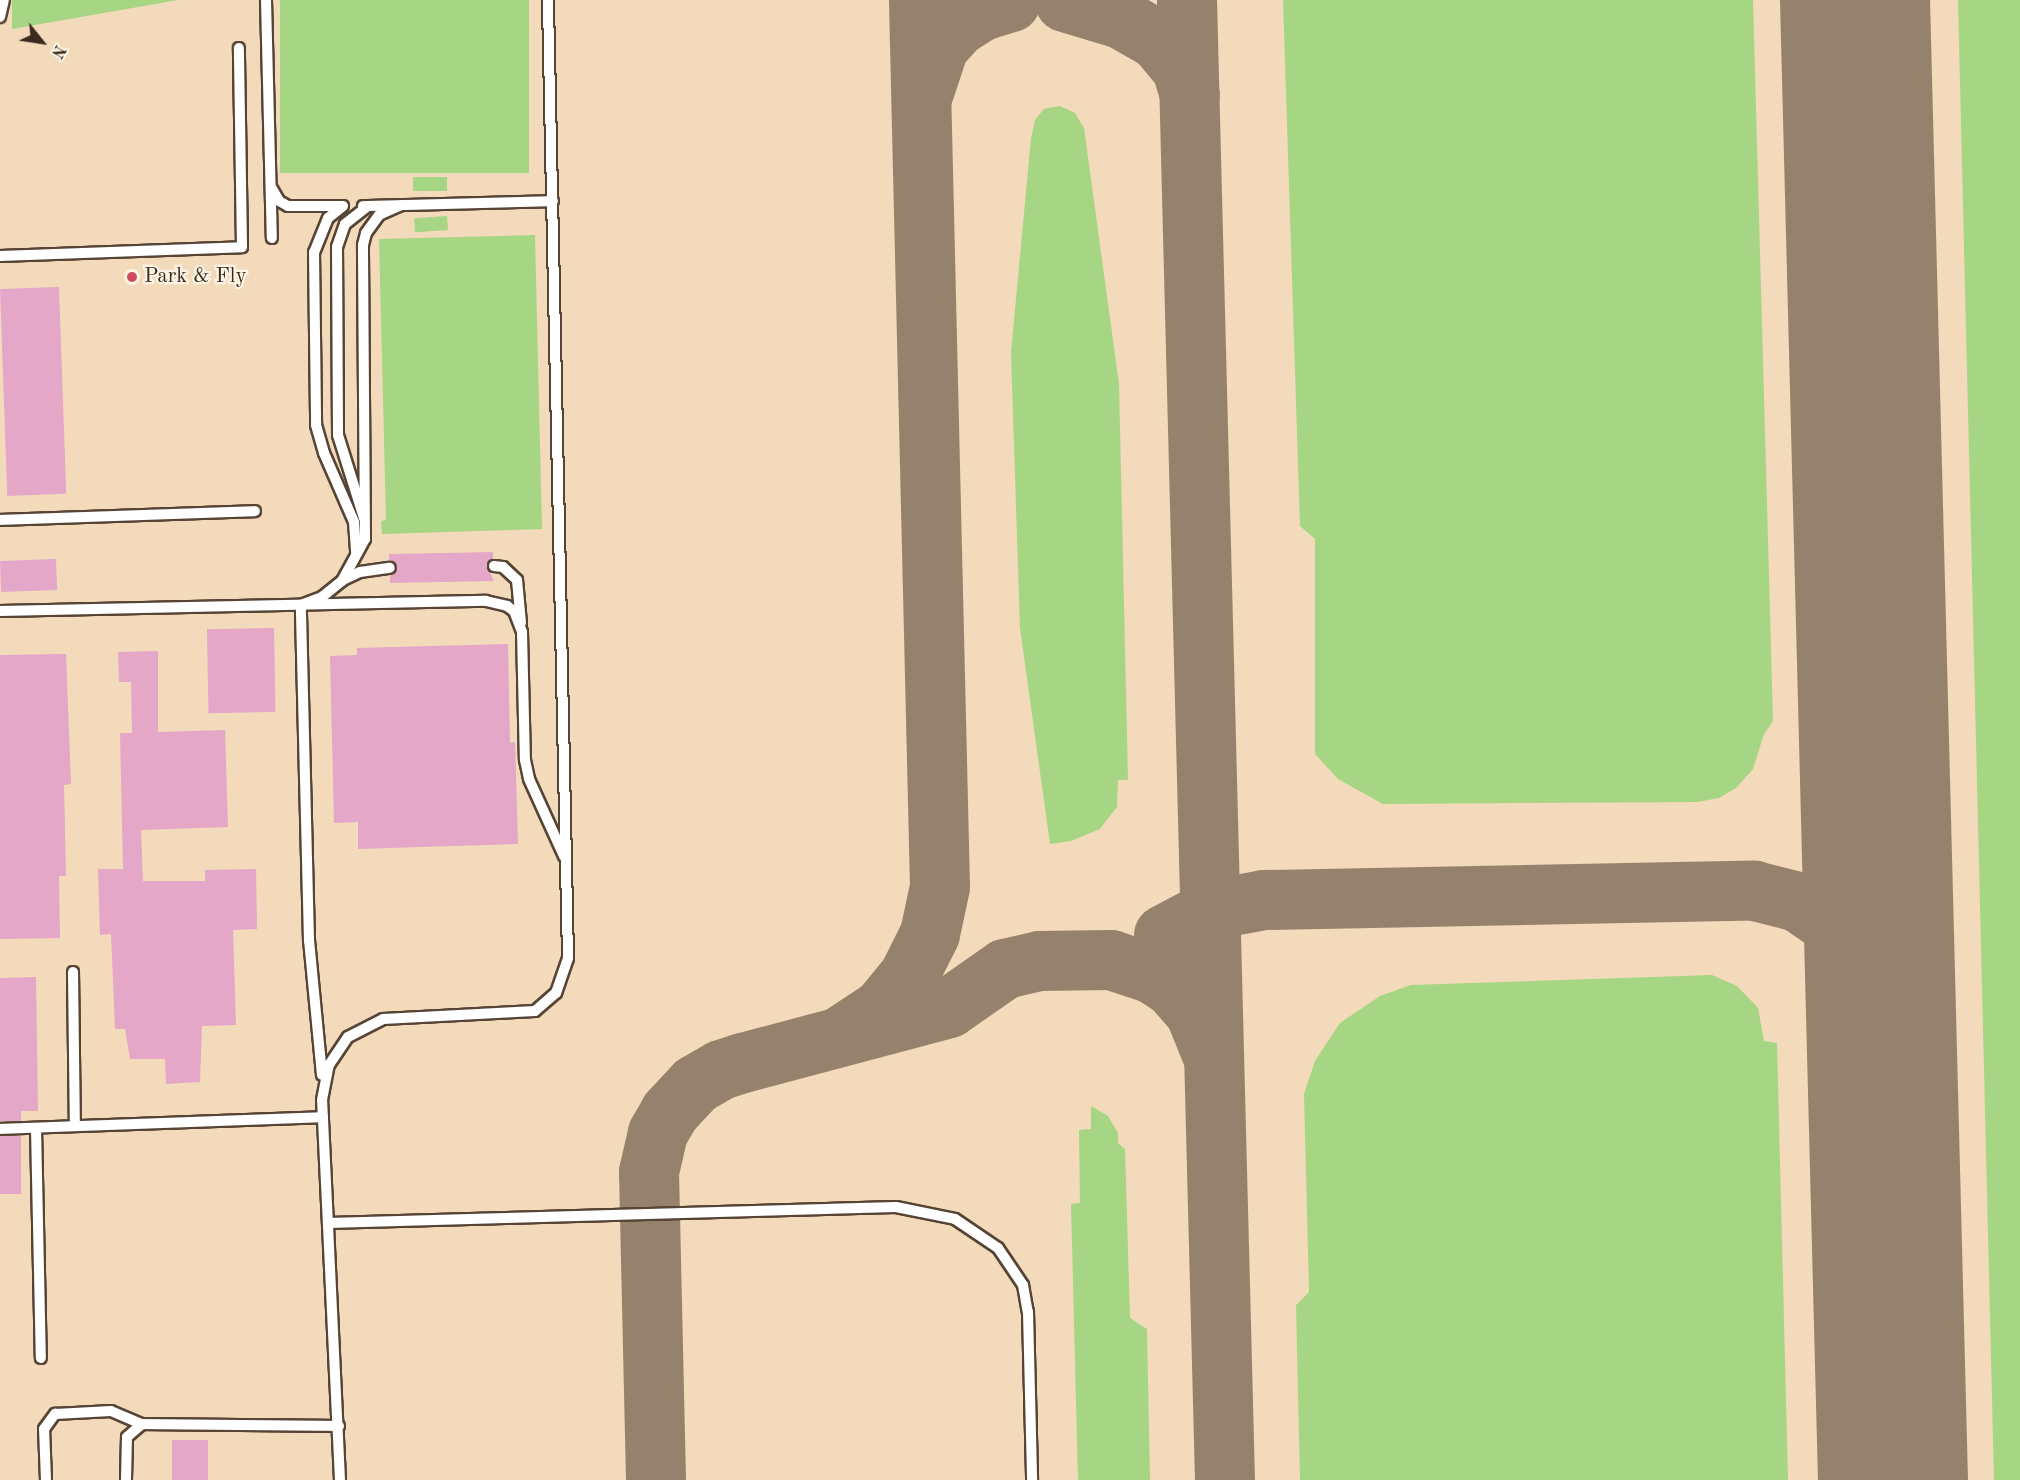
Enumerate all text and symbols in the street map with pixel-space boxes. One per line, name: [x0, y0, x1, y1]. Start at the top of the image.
north arrow: [12, 12, 72, 72]
text: N: [48, 42, 68, 60]
place label: Park & Fly: [144, 264, 247, 290]
marker: Park & Fly: [125, 270, 139, 284]

